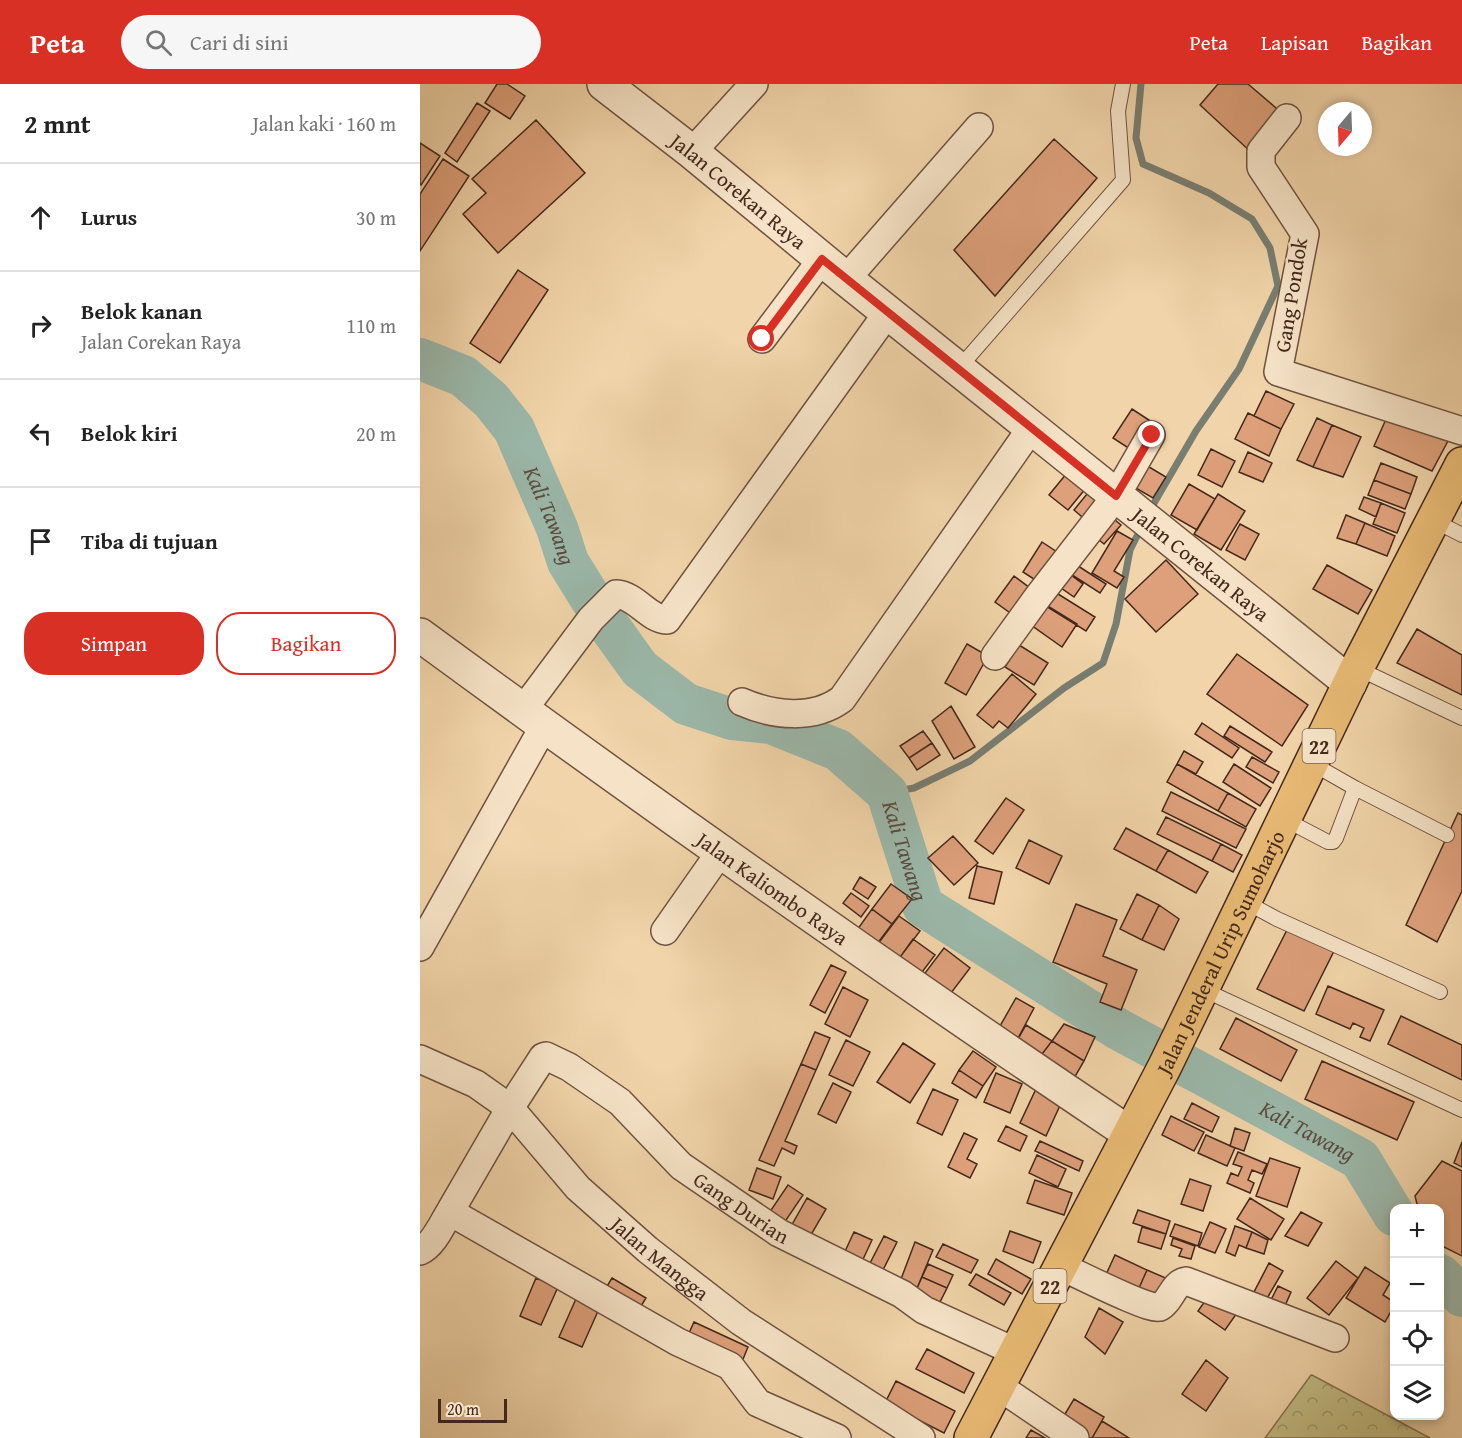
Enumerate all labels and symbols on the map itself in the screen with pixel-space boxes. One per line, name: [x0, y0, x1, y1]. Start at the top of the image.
north arrow: [1318, 102, 1372, 156]
street label: Jalan Corekan Raya: [662, 124, 814, 256]
street label: Gang Pondok: [1267, 235, 1315, 354]
route start: [748, 325, 774, 351]
route end: [1138, 421, 1164, 447]
water label: Kali Tawang: [516, 460, 584, 569]
street label: Jalan Corekan Raya: [1123, 497, 1277, 628]
road number: 22: [1302, 729, 1336, 763]
water label: Kali Tawang: [874, 795, 936, 905]
street label: Jalan Kaliombo Raya: [688, 822, 855, 952]
street label: Jalan Jenderal Urip Sumoharjo: [1146, 825, 1292, 1082]
water label: Kali Tawang: [1253, 1092, 1361, 1170]
street label: Gang Durian: [688, 1164, 795, 1251]
street label: Jalan Mangga: [602, 1207, 716, 1308]
road number: 22: [1034, 1269, 1066, 1303]
scale bar: [438, 1396, 507, 1424]

